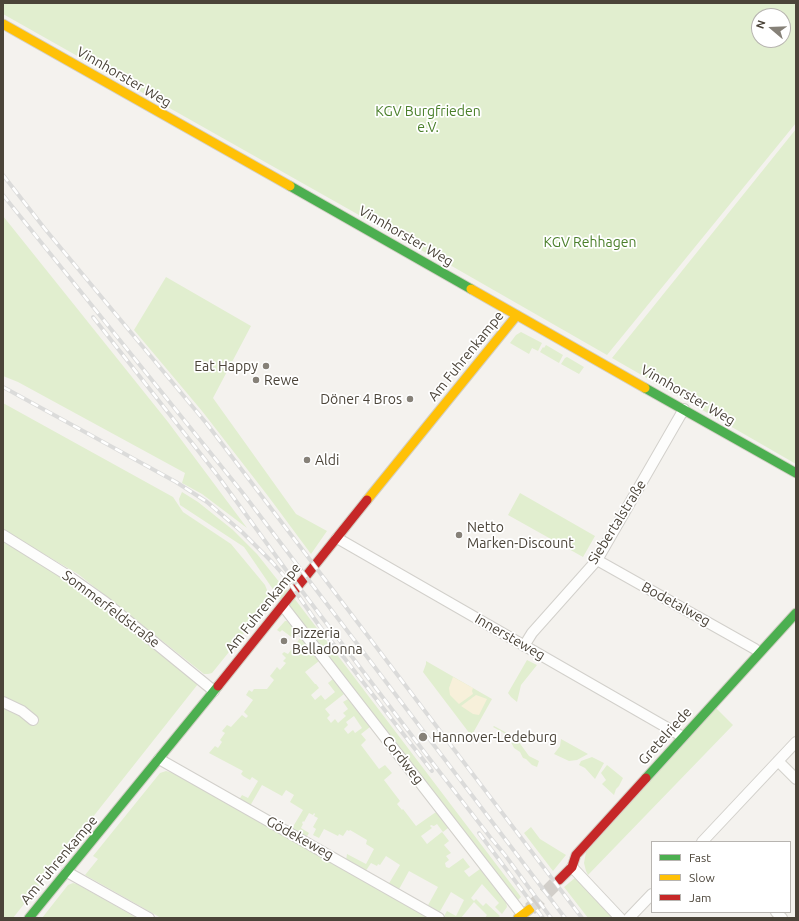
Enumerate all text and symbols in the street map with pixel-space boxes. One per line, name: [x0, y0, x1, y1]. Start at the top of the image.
north arrow: [751, 8, 791, 48]
text: N: [754, 19, 768, 30]
street label: Vinnhorster Weg: [74, 43, 174, 111]
park label: KGV Burgfrieden e.V.: [375, 103, 481, 136]
street label: Vinnhorster Weg: [356, 202, 456, 270]
park label: KGV Rehhagen: [544, 234, 636, 250]
street label: Am Fuhrenkampe: [425, 308, 507, 404]
place label: Eat Happy: [194, 358, 258, 374]
marker: Eat Happy: [261, 361, 271, 371]
street label: Vinnhorster Weg: [638, 361, 738, 429]
place label: Rewe: [264, 372, 299, 388]
marker: Rewe: [251, 375, 261, 385]
place label: Döner 4 Bros: [320, 391, 402, 407]
marker: Döner 4 Bros: [405, 394, 415, 404]
place label: Aldi: [315, 452, 339, 468]
marker: Aldi: [302, 455, 312, 465]
street label: Siebertalstraße: [584, 477, 650, 567]
place label: Netto Marken-Discount: [467, 519, 574, 552]
marker: Netto Marken-Discount: [454, 530, 464, 540]
street label: Am Fuhrenkampe: [222, 560, 304, 656]
street label: Sommerfeldstraße: [59, 567, 163, 651]
street label: Bodetalweg: [639, 578, 713, 630]
street label: Innersteweg: [472, 610, 548, 664]
place label: Pizzeria Belladonna: [292, 625, 363, 658]
marker: Pizzeria Belladonna: [279, 636, 289, 646]
street label: Gretelriede: [635, 704, 695, 768]
place label: Hannover-Ledeburg: [432, 729, 557, 745]
marker: Hannover-Ledeburg: [417, 731, 429, 743]
street label: Cordweg: [379, 732, 427, 788]
street label: Am Fuhrenkampe: [17, 812, 101, 908]
street label: Gödekeweg: [263, 813, 337, 863]
legend: [651, 841, 791, 913]
text: Fast: [689, 851, 711, 864]
text: Slow: [689, 871, 715, 884]
text: Jam: [689, 891, 711, 904]

